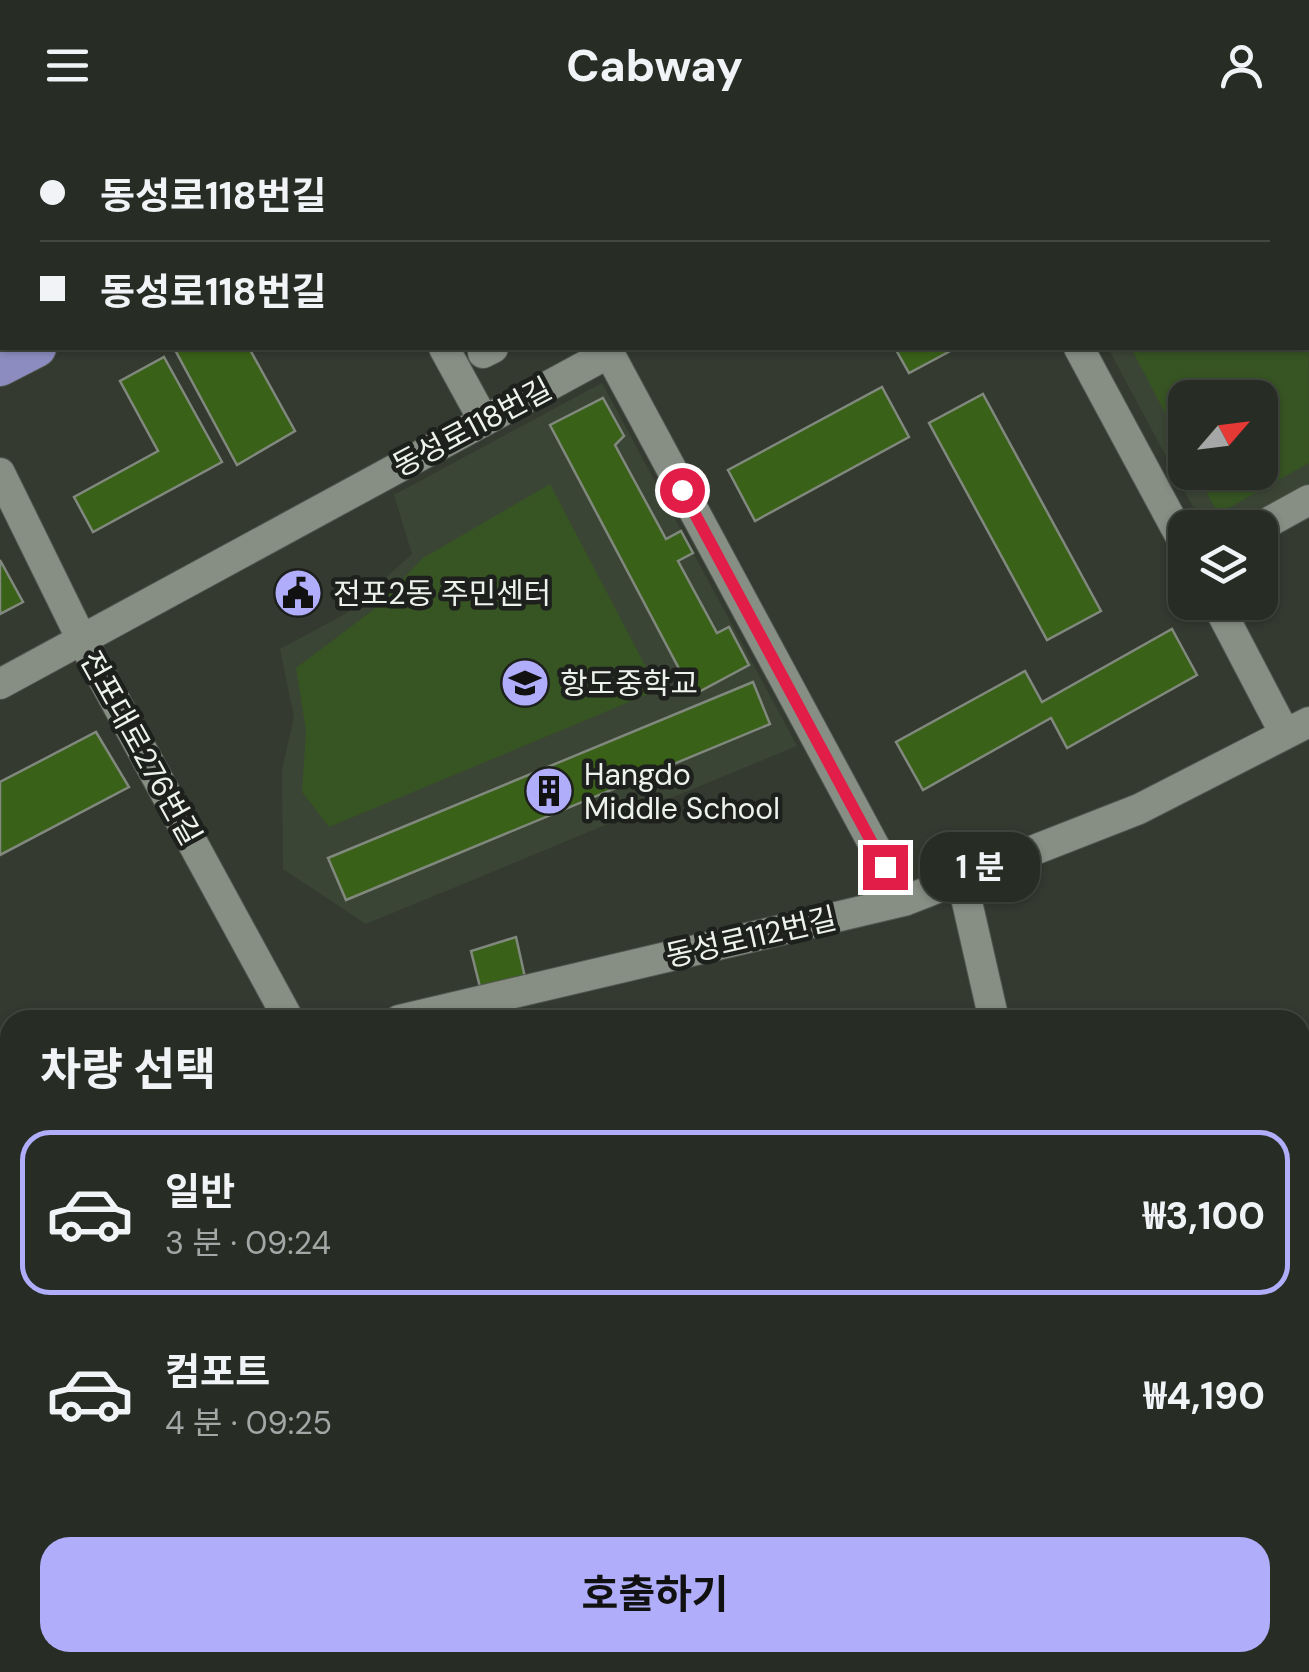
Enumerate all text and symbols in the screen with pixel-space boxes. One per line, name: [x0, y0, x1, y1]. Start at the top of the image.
text: Cabway: [566, 36, 743, 95]
icon: menu: [40, 38, 95, 93]
icon: person: [1214, 38, 1269, 93]
text: 동성로118번길: [100, 171, 327, 221]
text: 동성로118번길: [100, 267, 327, 317]
street label: 동성로118번길: [386, 369, 558, 485]
north arrow: [1168, 380, 1278, 490]
map controls: [1168, 380, 1278, 620]
route start: [660, 468, 705, 513]
button: layers: [1168, 510, 1278, 620]
public building icon: 전포2동 주민센터: [272, 567, 324, 619]
place label: 전포2동 주민센터: [333, 574, 551, 613]
street label: 전포대로276번길: [71, 644, 211, 852]
school or university icon: 항도중학교: [499, 657, 551, 709]
place label: 항도중학교: [560, 664, 698, 703]
place label: Hangdo Middle School: [584, 755, 780, 828]
building icon: Hangdo Middle School: [523, 765, 575, 817]
callout: 1 분: [920, 832, 1040, 902]
route end: [863, 845, 908, 890]
text: 1 분: [956, 846, 1004, 888]
street label: 동성로112번길: [662, 898, 840, 976]
text: 차량 선택: [40, 1040, 216, 1099]
text: 일반: [165, 1167, 235, 1217]
icon: car: [45, 1168, 135, 1258]
text: ₩3,100: [1143, 1191, 1265, 1241]
text: 3 분 · 09:24: [165, 1222, 331, 1264]
text: 컴포트: [165, 1347, 270, 1397]
icon: car: [45, 1348, 135, 1438]
text: ₩4,190: [1144, 1371, 1265, 1421]
text: 4 분 · 09:25: [165, 1402, 332, 1444]
button: 호출하기: [40, 1537, 1270, 1652]

